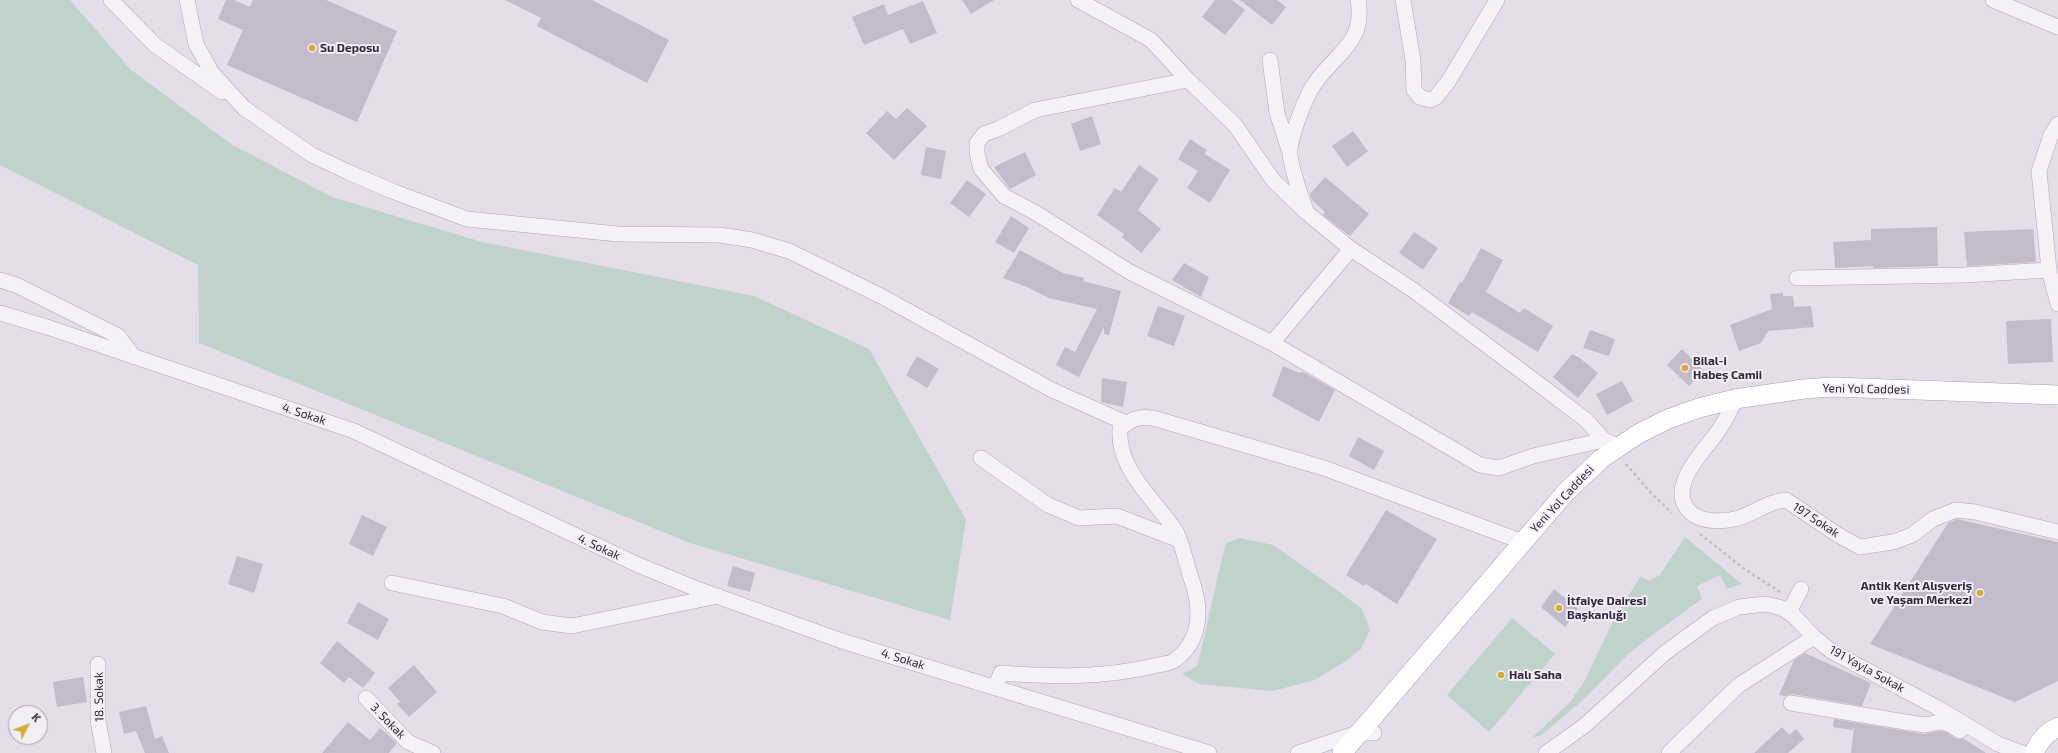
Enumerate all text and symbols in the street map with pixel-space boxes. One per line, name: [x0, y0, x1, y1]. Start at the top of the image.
place label: Su Deposu: [320, 41, 379, 55]
marker: Su Deposu: [307, 43, 317, 53]
place label: Bilal-i Habeş Camii: [1693, 354, 1762, 382]
marker: Bilal-i Habeş Camii: [1680, 363, 1690, 373]
street label: Yeni Yol Caddesi: [1822, 381, 1910, 397]
street label: 4. Sokak: [280, 400, 328, 428]
street label: Yeni Yol Caddesi: [1527, 462, 1597, 536]
street label: 197 Sokak: [1790, 500, 1842, 540]
street label: 4. Sokak: [575, 531, 623, 563]
place label: Antik Kent Alışveriş ve Yaşam Merkezi: [1861, 579, 1972, 607]
marker: Antik Kent Alışveriş ve Yaşam Merkezi: [1975, 588, 1985, 598]
place label: İtfaiye Dairesi Başkanlığı: [1567, 594, 1646, 622]
marker: İtfaiye Dairesi Başkanlığı: [1554, 603, 1564, 613]
street label: 191 Yayla Sokak: [1827, 642, 1907, 696]
street label: 4. Sokak: [879, 646, 927, 672]
place label: Halı Saha: [1509, 668, 1562, 682]
marker: Halı Saha: [1496, 670, 1506, 680]
street label: 18. Sokak: [91, 672, 107, 722]
street label: 3. Sokak: [367, 700, 409, 742]
north arrow: [8, 705, 48, 745]
text: K: [29, 710, 44, 724]

